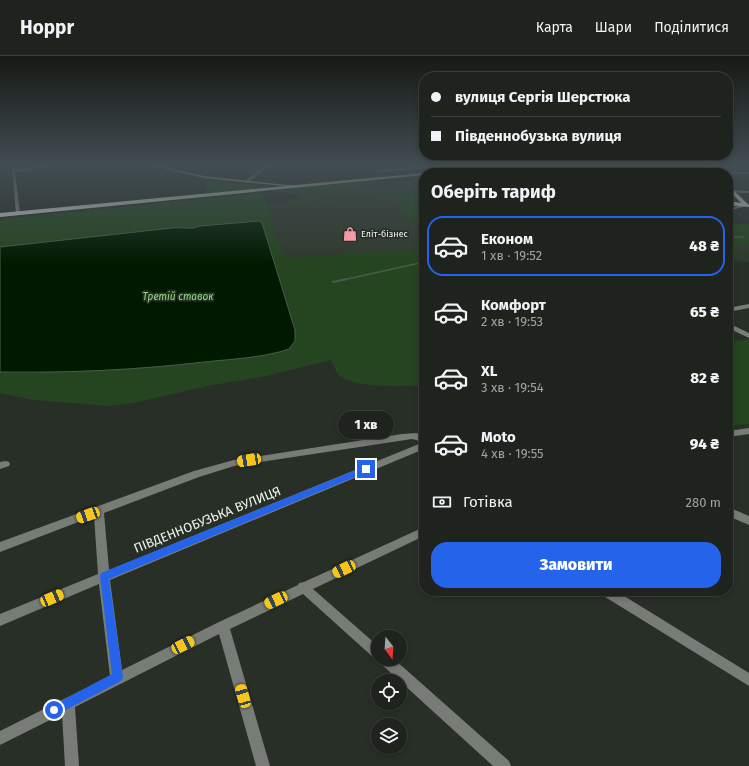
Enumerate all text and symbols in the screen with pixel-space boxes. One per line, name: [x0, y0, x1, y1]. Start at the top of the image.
text: Hoppr: [20, 16, 74, 39]
text: Карта: [536, 19, 573, 36]
text: Шари: [595, 19, 632, 36]
text: Поділитися: [654, 19, 729, 36]
text: вулиця Сергія Шерстюка: [455, 88, 631, 106]
text: Південнобузька вулиця: [455, 127, 622, 145]
text: Оберіть тариф: [431, 181, 556, 203]
shop icon: Еліт-бізнес: [342, 226, 358, 242]
icon: car: [433, 228, 469, 264]
place label: Еліт-бізнес: [361, 229, 409, 239]
text: Економ: [481, 230, 533, 248]
text: 48 ₴: [689, 237, 719, 255]
text: 1 хв · 19:52: [481, 248, 542, 263]
water label: Третій ставок: [142, 290, 214, 303]
icon: car: [433, 294, 469, 330]
text: Комфорт: [481, 296, 546, 314]
text: 65 ₴: [690, 303, 719, 321]
text: 2 хв · 19:53: [481, 314, 543, 329]
icon: car: [433, 360, 469, 396]
text: XL: [481, 362, 497, 380]
text: 82 ₴: [690, 369, 719, 387]
text: 3 хв · 19:54: [481, 380, 544, 395]
callout: 1 хв: [338, 411, 394, 439]
text: 1 хв: [354, 417, 378, 432]
icon: car: [433, 426, 469, 462]
text: Moto: [481, 428, 516, 446]
text: 94 ₴: [690, 435, 719, 453]
text: 4 хв · 19:55: [481, 446, 544, 461]
car: [236, 452, 262, 468]
route end: [357, 460, 375, 478]
street label: ПІВДЕННОБУЗЬКА ВУЛИЦЯ: [132, 483, 283, 556]
icon: cash: [431, 491, 453, 513]
text: Готівка: [463, 493, 513, 511]
text: 280 m: [686, 495, 721, 510]
car: [75, 505, 101, 525]
button: Замовити: [431, 542, 721, 588]
car: [331, 558, 357, 580]
car: [39, 588, 65, 608]
car: [263, 589, 289, 611]
north arrow: [371, 630, 407, 666]
map controls: [371, 630, 407, 754]
car: [170, 634, 196, 656]
button: locate: [371, 674, 407, 710]
car: [234, 683, 252, 709]
route start: [45, 701, 63, 719]
button: layers: [371, 718, 407, 754]

